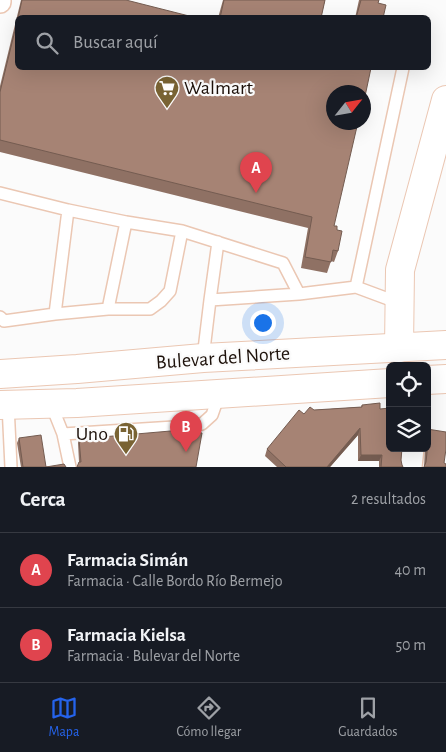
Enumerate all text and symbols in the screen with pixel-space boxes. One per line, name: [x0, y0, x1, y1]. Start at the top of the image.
search box: [15, 15, 431, 70]
icon: search: [33, 29, 61, 57]
text: Buscar aquí: [73, 33, 158, 52]
supermarket icon: Walmart: [154, 75, 180, 109]
place label: Walmart: [184, 78, 253, 98]
north arrow: [326, 85, 371, 130]
pin: A: [240, 152, 272, 193]
your location: [250, 310, 276, 336]
street label: Bulevar del Norte: [155, 343, 291, 373]
map controls: [386, 362, 431, 452]
button: locate: [386, 362, 431, 407]
button: layers: [386, 407, 431, 452]
pin: B: [170, 411, 202, 452]
fuel station icon: Uno: [113, 421, 139, 455]
place label: Uno: [76, 424, 108, 444]
text: Cerca: [20, 489, 66, 510]
text: 2 resultados: [351, 491, 426, 507]
text: Farmacia Simán: [67, 551, 188, 570]
text: A: [31, 562, 41, 578]
text: 40 m: [394, 562, 426, 578]
text: Farmacia · Calle Bordo Río Bermejo: [67, 573, 283, 589]
text: Farmacia Kielsa: [67, 626, 186, 645]
text: B: [31, 637, 41, 653]
text: 50 m: [395, 637, 426, 653]
text: Farmacia · Bulevar del Norte: [67, 648, 240, 664]
tab: Mapa: [49, 694, 79, 741]
tab: Cómo llegar: [176, 694, 241, 741]
tab: Guardados: [338, 694, 397, 741]

